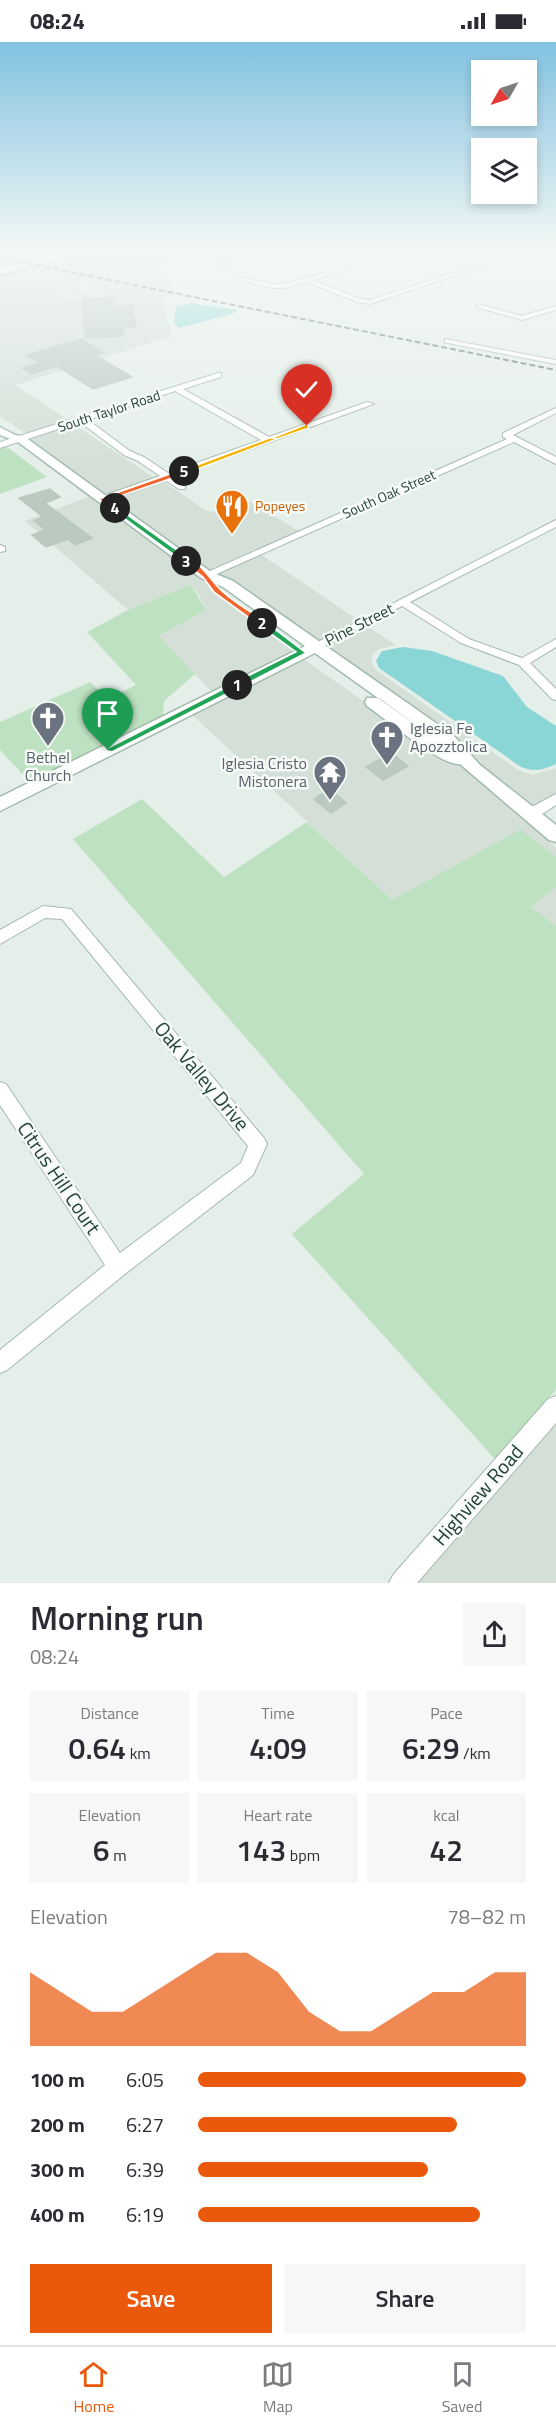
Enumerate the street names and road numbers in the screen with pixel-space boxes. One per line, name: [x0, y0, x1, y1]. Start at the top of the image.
street label: South Taylor Road: [55, 384, 163, 437]
street label: South Oak Street: [339, 464, 439, 523]
street label: Pine Street: [320, 596, 398, 652]
street label: Oak Valley Drive: [147, 1014, 258, 1137]
street label: Citrus Hill Court: [10, 1115, 109, 1241]
street label: Highview Road: [425, 1437, 531, 1552]

